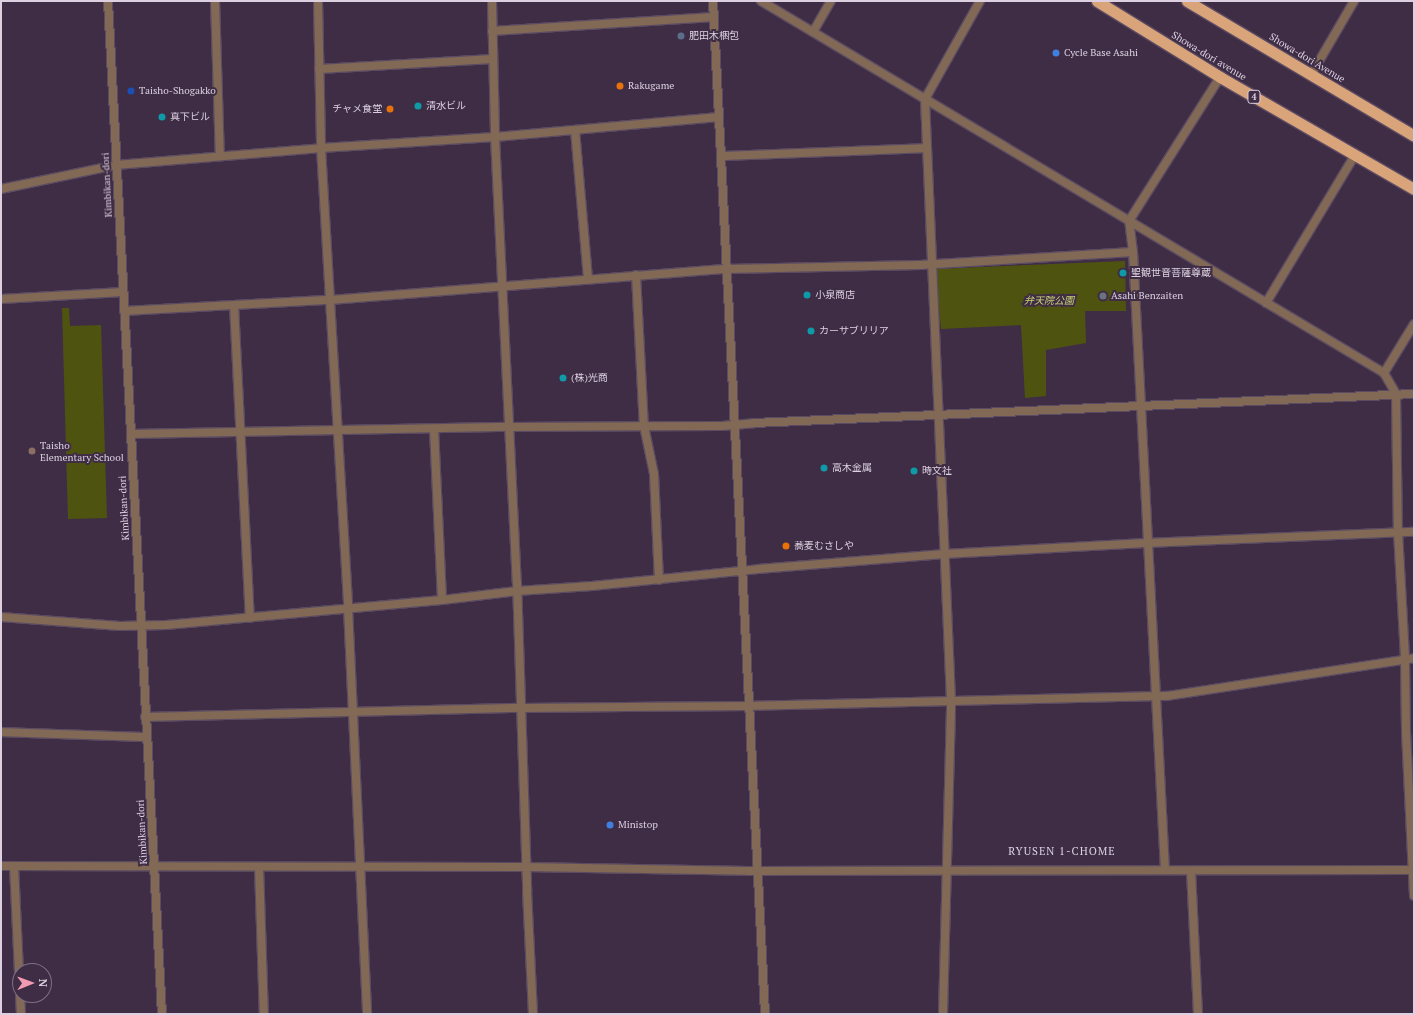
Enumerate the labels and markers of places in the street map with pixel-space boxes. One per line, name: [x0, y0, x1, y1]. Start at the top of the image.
place label: 肥田木梱包: [689, 30, 739, 42]
marker: 肥田木梱包: [676, 31, 686, 41]
place label: Cycle Base Asahi: [1064, 47, 1138, 59]
marker: Cycle Base Asahi: [1051, 48, 1061, 58]
place label: Rakugame: [628, 80, 674, 92]
marker: Rakugame: [615, 81, 625, 91]
place label: Taisho-Shogakko: [139, 85, 216, 97]
marker: Taisho-Shogakko: [126, 86, 136, 96]
place label: 清水ビル: [426, 100, 466, 112]
marker: 清水ビル: [413, 101, 423, 111]
place label: チャメ食堂: [332, 103, 382, 115]
marker: チャメ食堂: [385, 104, 395, 114]
place label: 真下ビル: [170, 111, 210, 123]
marker: 真下ビル: [157, 112, 167, 122]
place label: 聖観世音菩薩尊蔵: [1131, 267, 1211, 279]
marker: 聖観世音菩薩尊蔵: [1118, 268, 1128, 278]
place label: 小泉商店: [815, 289, 855, 301]
marker: 小泉商店: [802, 290, 812, 300]
place label: Asahi Benzaiten: [1111, 290, 1183, 302]
marker: Asahi Benzaiten: [1098, 291, 1108, 301]
place label: カーサブリリア: [819, 325, 889, 337]
marker: カーサブリリア: [806, 326, 816, 336]
place label: (株)光商: [571, 372, 608, 384]
marker: (株)光商: [558, 373, 568, 383]
place label: Taisho Elementary School: [40, 439, 124, 462]
marker: Taisho Elementary School: [27, 446, 37, 456]
place label: 高木金属: [832, 462, 872, 474]
marker: 高木金属: [819, 463, 829, 473]
place label: 時文社: [922, 465, 952, 477]
marker: 時文社: [909, 466, 919, 476]
place label: 蕎麦むさしや: [794, 540, 854, 552]
marker: 蕎麦むさしや: [781, 541, 791, 551]
place label: Ministop: [618, 819, 658, 831]
marker: Ministop: [605, 820, 615, 830]

